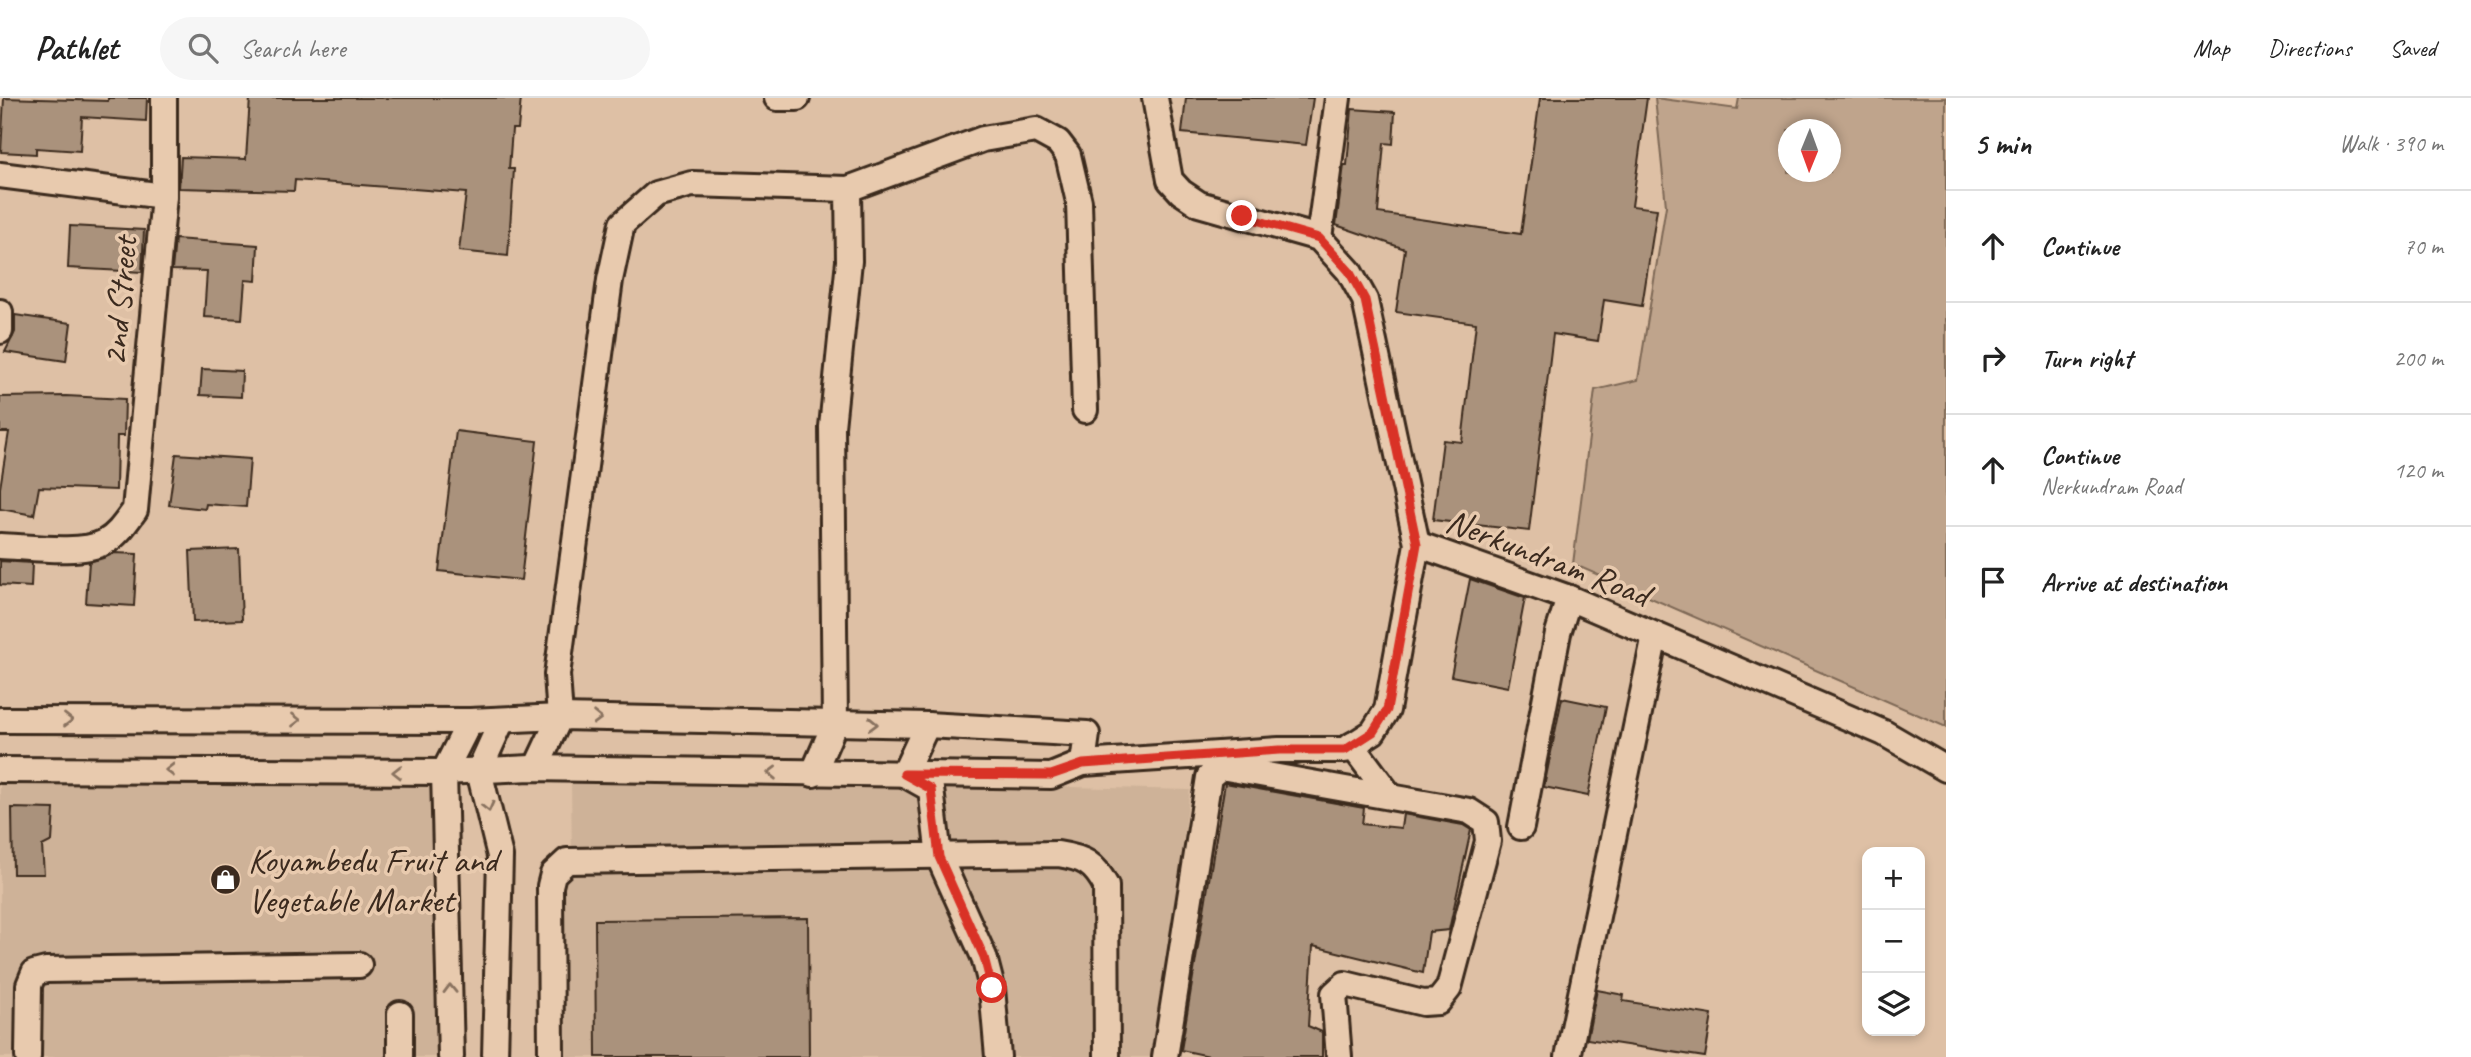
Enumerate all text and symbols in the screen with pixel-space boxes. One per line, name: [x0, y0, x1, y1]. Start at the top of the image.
search box: [160, 17, 650, 80]
text: Pathlet: [35, 27, 118, 69]
icon: search: [184, 29, 222, 67]
text: Search here: [240, 32, 346, 65]
text: Map: [2193, 33, 2230, 63]
text: Directions: [2268, 33, 2351, 63]
text: Saved: [2389, 33, 2436, 63]
north arrow: [1778, 119, 1841, 182]
text: 5 min: [1974, 125, 2031, 163]
text: Walk · 390 m: [2339, 129, 2443, 158]
route end: [1226, 200, 1257, 231]
icon: ahead: [1974, 227, 2012, 265]
text: Continue: [2041, 230, 2119, 263]
street label: 2nd Street: [91, 231, 148, 367]
text: 70 m: [2404, 232, 2443, 261]
icon: right: [1974, 339, 2012, 377]
text: Turn right: [2041, 342, 2132, 375]
text: 200 m: [2394, 344, 2443, 373]
text: Continue: [2041, 439, 2119, 472]
icon: ahead: [1974, 451, 2012, 489]
text: 120 m: [2394, 456, 2443, 485]
text: Nerkundram Road: [2041, 472, 2182, 501]
street label: Nerkundram Road: [1440, 498, 1661, 619]
icon: arrive: [1974, 563, 2012, 601]
text: Arrive at destination: [2041, 566, 2227, 599]
one-way arrow: [591, 710, 602, 725]
one-way arrow: [63, 712, 74, 728]
one-way arrow: [290, 713, 301, 728]
one-way arrow: [868, 716, 879, 732]
one-way arrow: [164, 762, 175, 778]
one-way arrow: [392, 764, 403, 779]
one-way arrow: [766, 765, 776, 781]
one-way arrow: [480, 801, 494, 813]
place label: Koyambedu Fruit and Vegetable Market: [248, 838, 503, 923]
map controls: [1862, 847, 1925, 1036]
button: +: [1862, 847, 1925, 910]
shop icon: Koyambedu Fruit and Vegetable Market: [208, 863, 242, 897]
button: −: [1862, 910, 1925, 973]
route start: [976, 972, 1007, 1003]
button: layers: [1862, 973, 1925, 1036]
one-way arrow: [442, 983, 457, 994]

